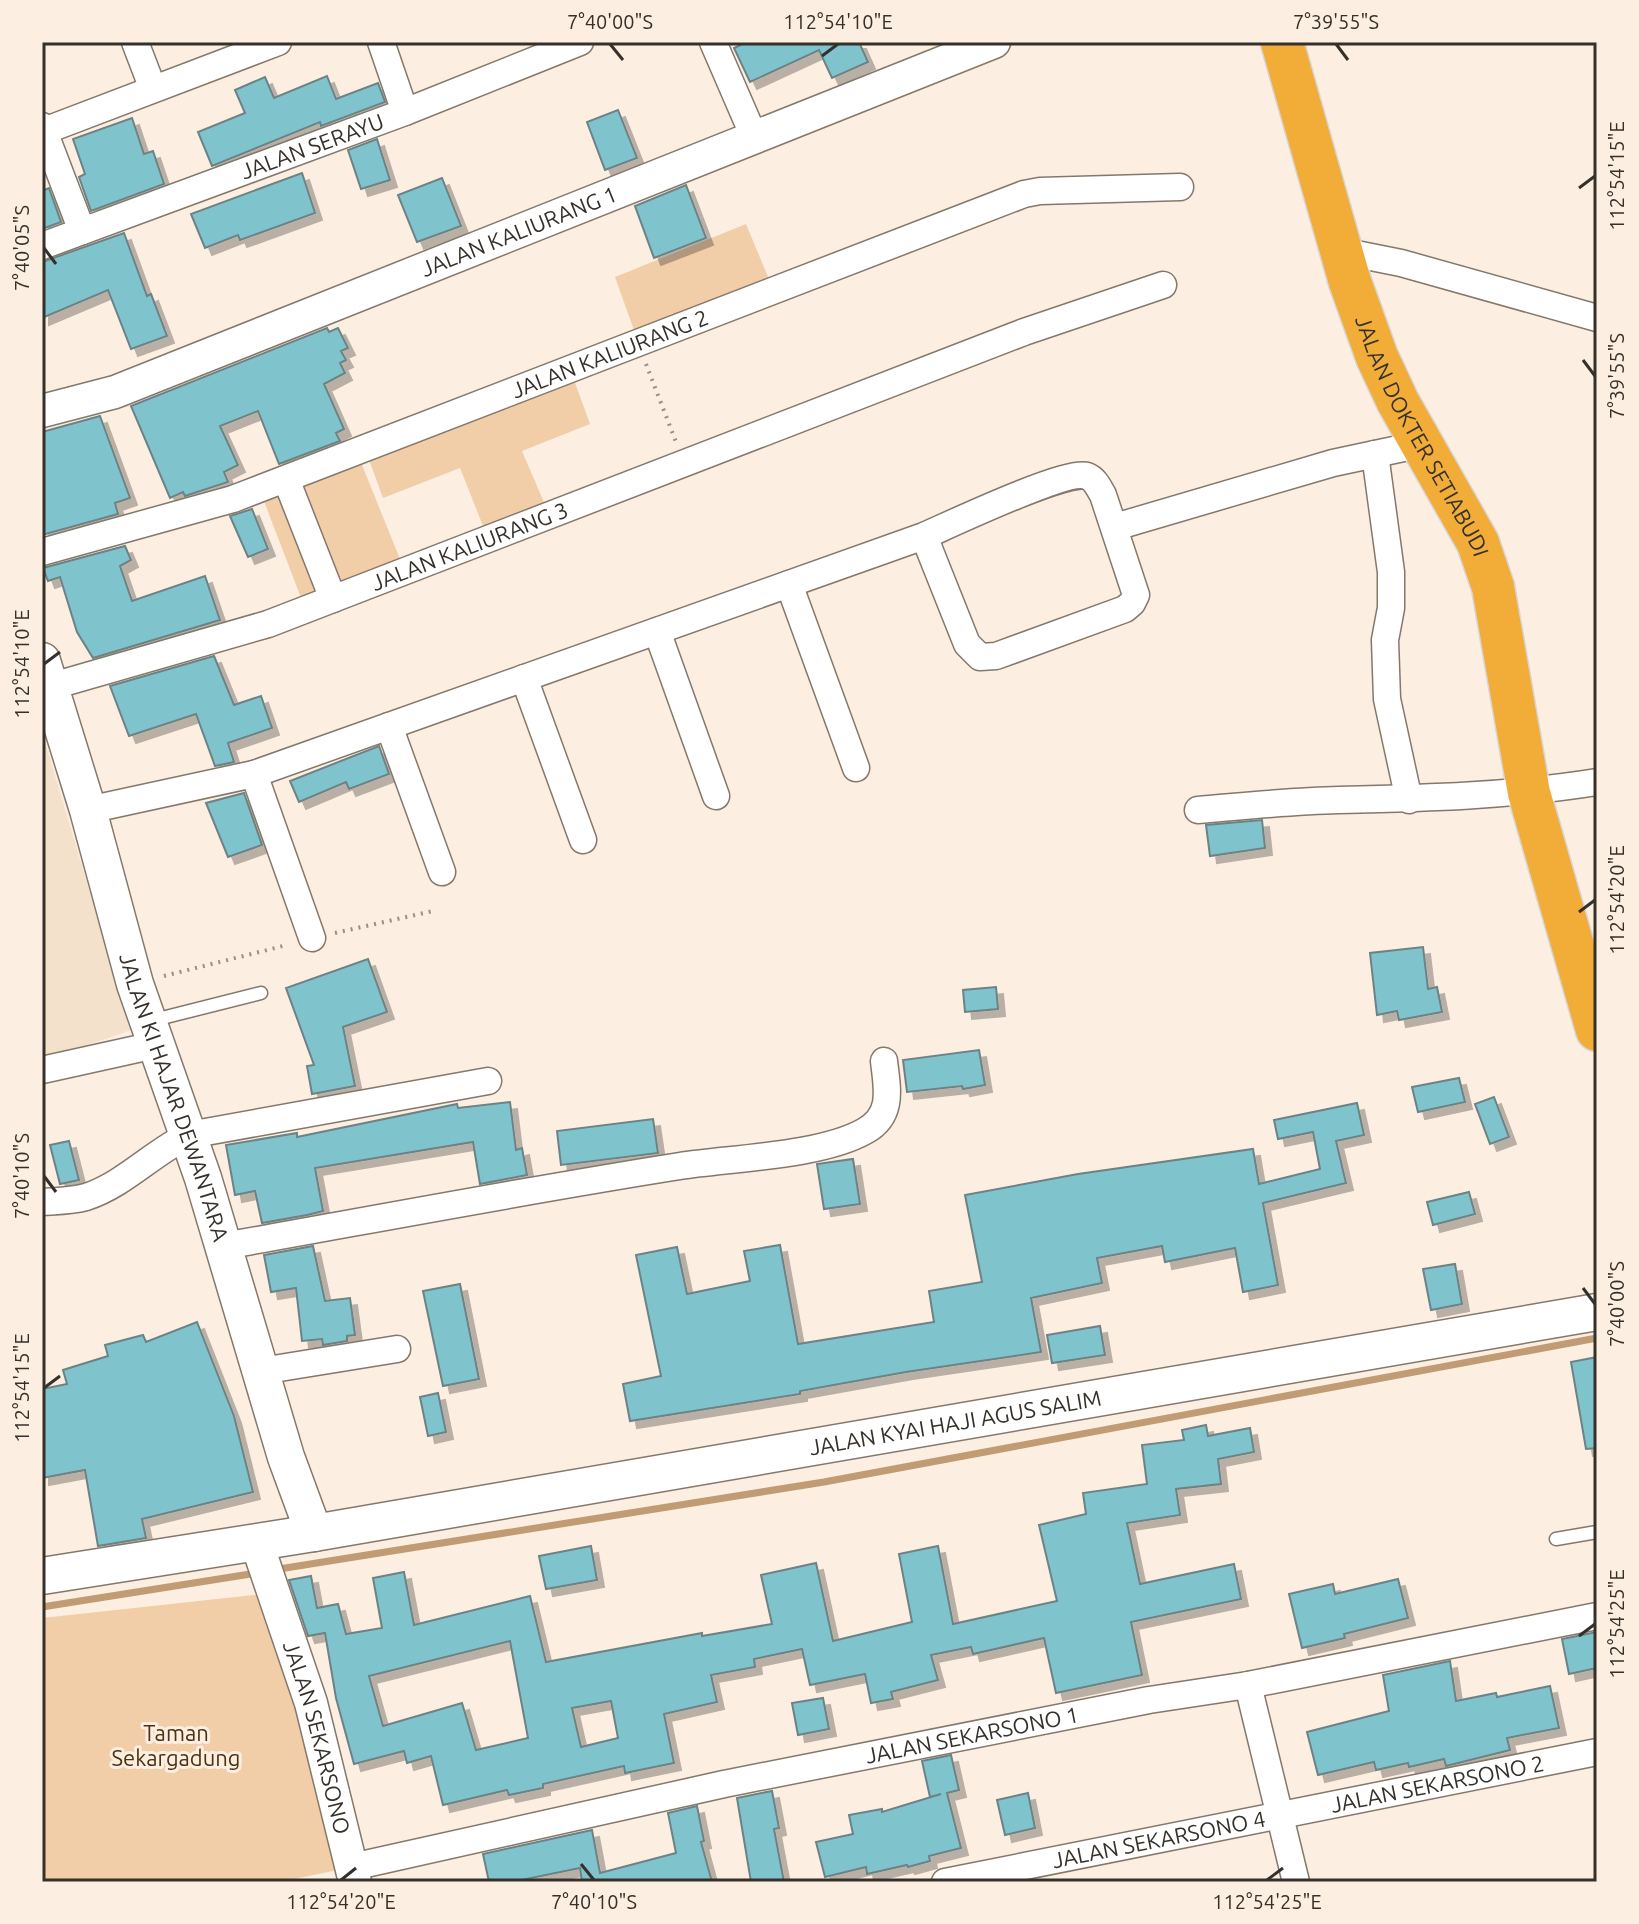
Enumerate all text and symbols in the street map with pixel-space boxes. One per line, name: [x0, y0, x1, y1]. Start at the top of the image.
text: 7°40'00"S: [567, 10, 653, 33]
text: 112°54'10"E: [783, 10, 893, 33]
text: 7°39'55"S: [1293, 10, 1379, 33]
street label: JALAN SERAYU: [237, 108, 387, 184]
text: 112°54'15"E: [1605, 121, 1628, 231]
street label: JALAN KALIURANG 1: [417, 181, 620, 281]
text: 7°40'05"S: [10, 205, 33, 291]
street label: JALAN KALIURANG 2: [508, 304, 711, 402]
street label: JALAN DOKTER SETIABUDI: [1351, 312, 1495, 559]
text: 7°39'55"S: [1605, 333, 1628, 419]
street label: JALAN KALIURANG 3: [368, 496, 571, 595]
text: 112°54'10"E: [10, 609, 33, 719]
text: 112°54'20"E: [1605, 845, 1628, 955]
street label: JALAN KI HAJAR DEWANTARA: [115, 950, 234, 1245]
text: 7°40'10"S: [10, 1133, 33, 1219]
text: 7°40'00"S: [1605, 1261, 1628, 1347]
text: 112°54'15"E: [10, 1333, 33, 1443]
street label: JALAN KYAI HAJI AGUS SALIM: [807, 1385, 1103, 1460]
text: 112°54'25"E: [1605, 1569, 1628, 1679]
street label: JALAN SEKARSONO: [279, 1637, 356, 1837]
street label: JALAN SEKARSONO 1: [863, 1701, 1081, 1768]
park label: Taman Sekargadung: [112, 1720, 241, 1770]
street label: JALAN SEKARSONO 2: [1328, 1750, 1546, 1817]
street label: JALAN SEKARSONO 4: [1050, 1805, 1268, 1872]
text: 112°54'20"E: [286, 1890, 396, 1913]
text: 7°40'10"S: [551, 1890, 637, 1913]
text: 112°54'25"E: [1212, 1890, 1322, 1913]

